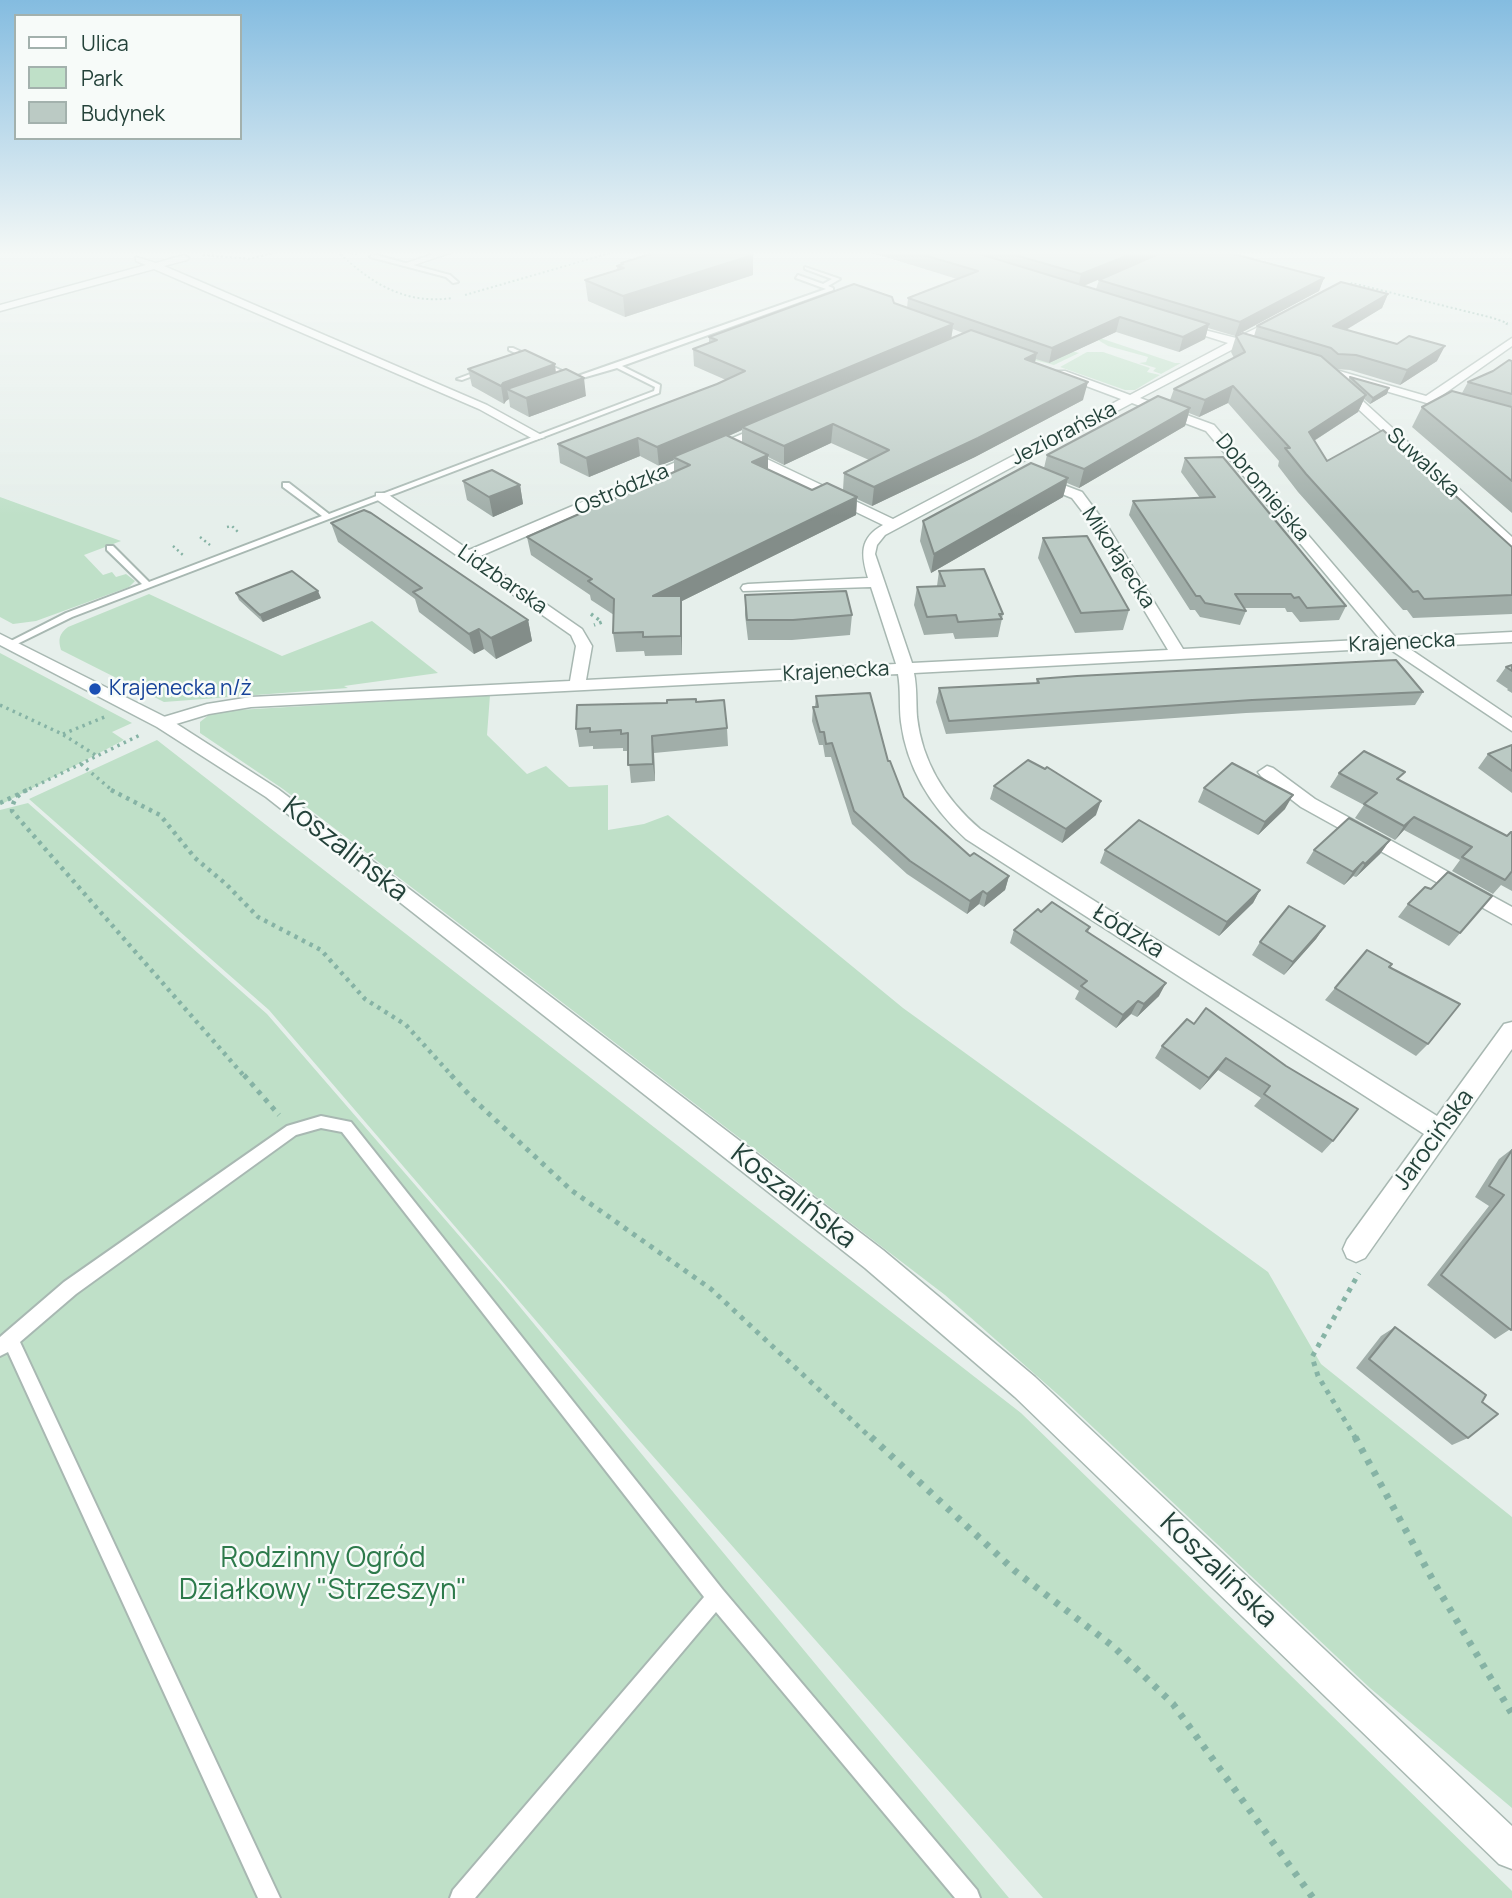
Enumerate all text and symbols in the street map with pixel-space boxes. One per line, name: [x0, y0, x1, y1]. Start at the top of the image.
legend: [14, 14, 242, 140]
text: Ulica: [81, 29, 129, 57]
text: Park: [81, 64, 123, 92]
text: Budynek: [81, 99, 165, 127]
street label: Jeziorańska: [1007, 397, 1121, 471]
street label: Suwalska: [1381, 423, 1465, 503]
street label: Dobromiejska: [1210, 429, 1314, 547]
street label: Ostródzka: [571, 459, 673, 521]
street label: Mikołajecka: [1076, 503, 1160, 613]
street label: Lidzbarska: [452, 540, 552, 620]
street label: Krajenecka: [1348, 628, 1456, 658]
street label: Krajenecka: [782, 657, 890, 687]
place label: Krajenecka n/ż: [109, 676, 252, 702]
marker: Krajenecka n/ż: [87, 681, 103, 697]
street label: Koszalińska: [276, 791, 414, 909]
street label: Łódzka: [1087, 899, 1169, 965]
street label: Jarocińska: [1388, 1084, 1480, 1196]
street label: Koszalińska: [724, 1138, 862, 1256]
street label: Koszalińska: [1152, 1507, 1284, 1635]
park label: Rodzinny Ogród Działkowy "Strzeszyn": [179, 1542, 467, 1608]

